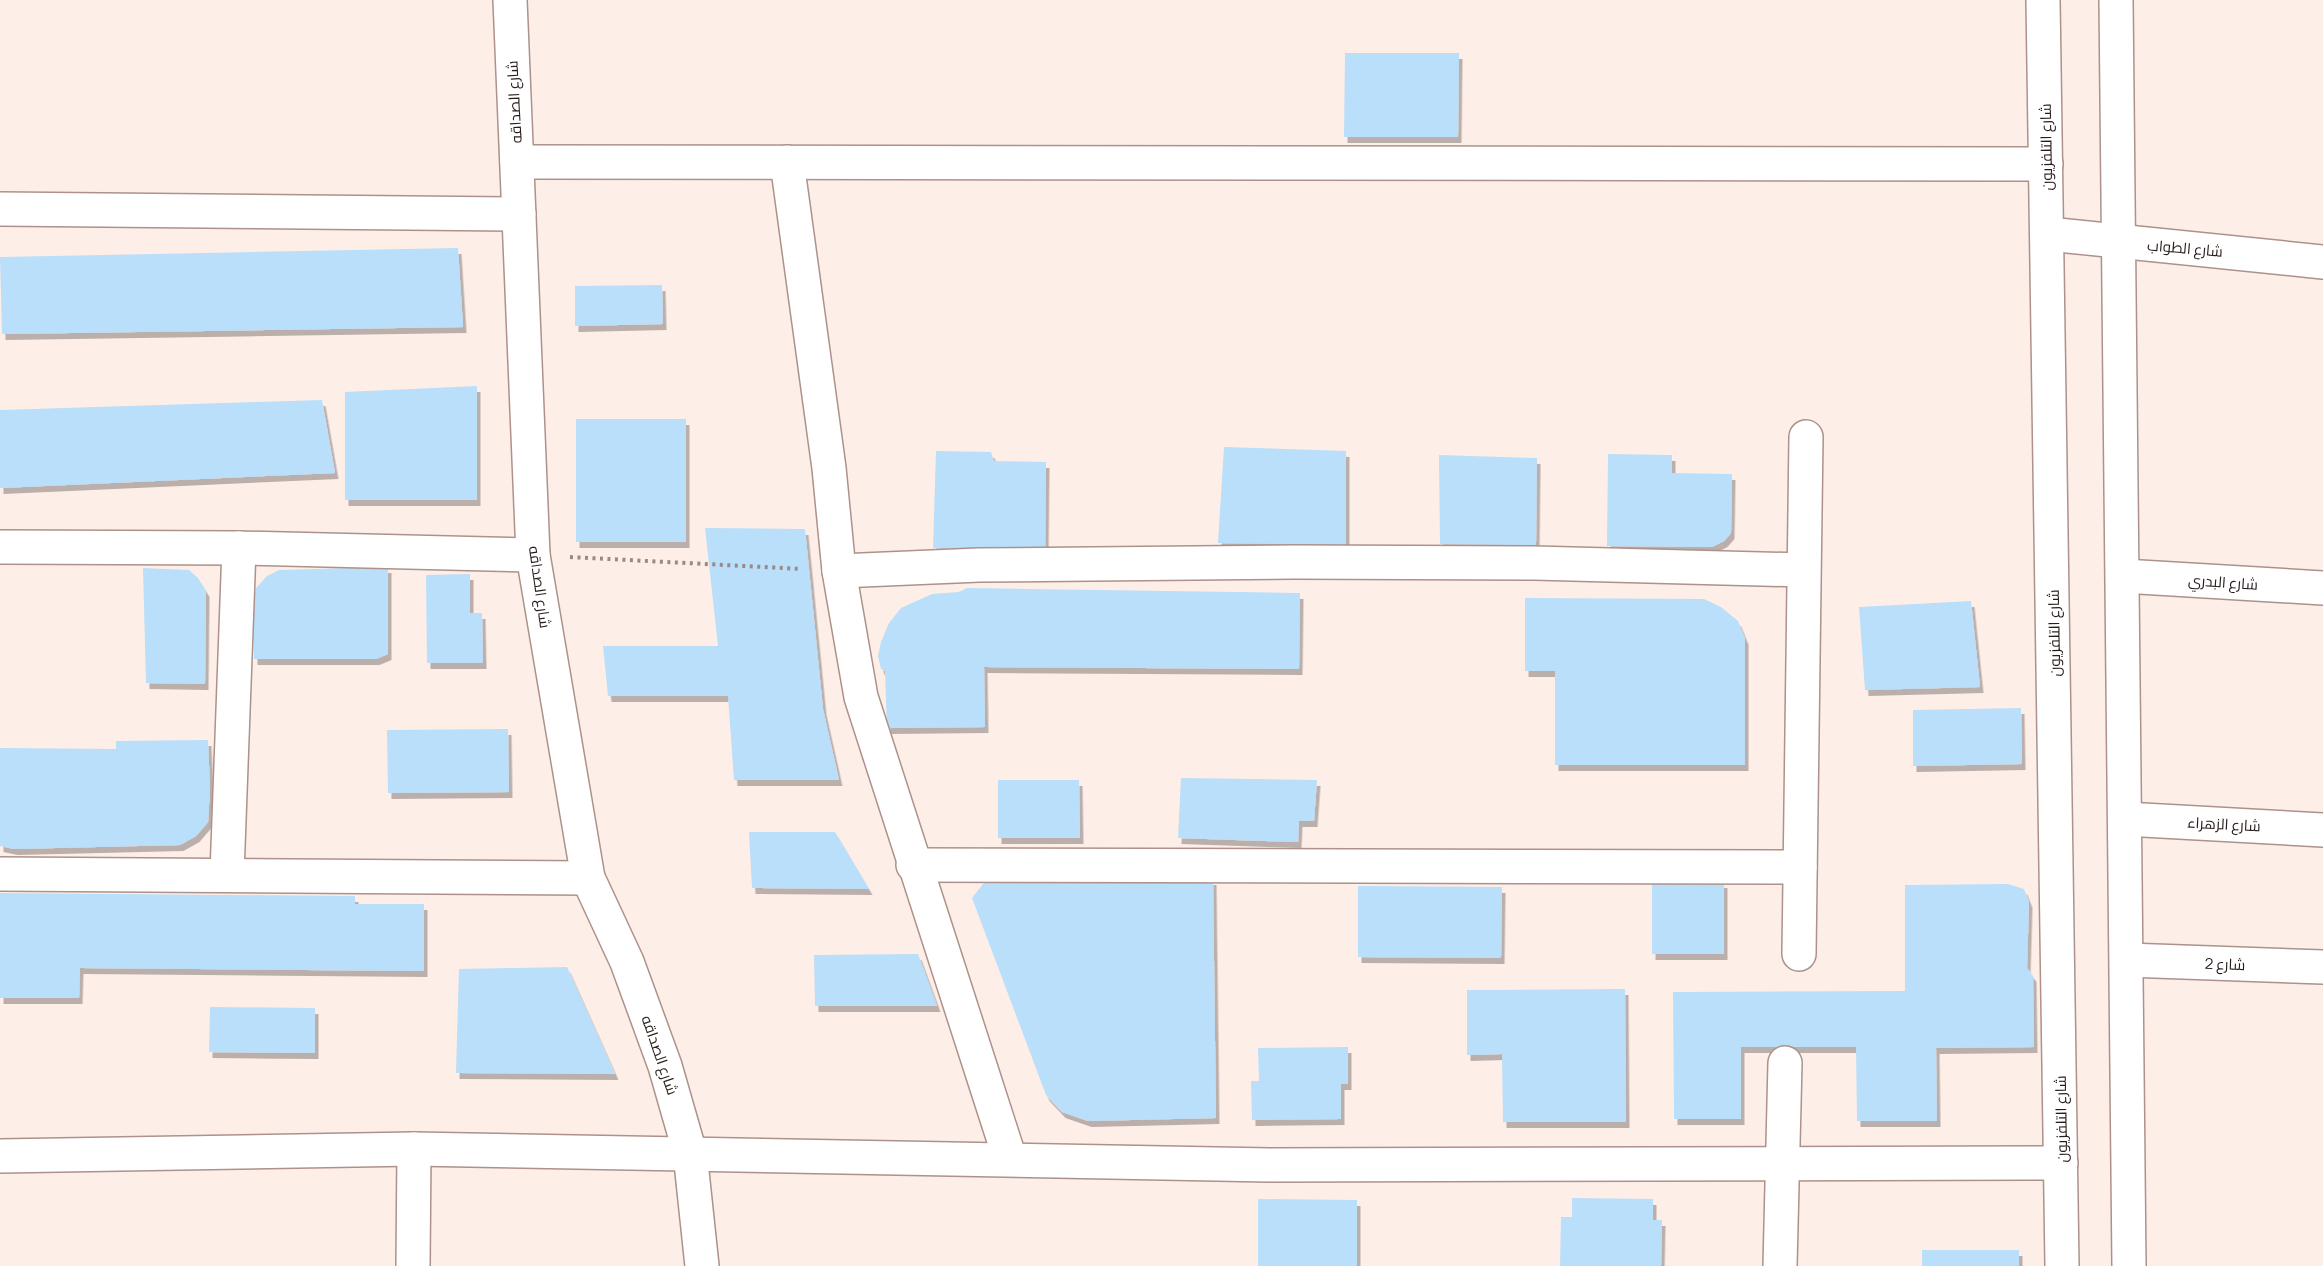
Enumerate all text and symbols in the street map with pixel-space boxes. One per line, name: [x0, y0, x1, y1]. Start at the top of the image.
street label: شارع الصداقه: [501, 60, 528, 144]
street label: شارع التلفزيون: [2035, 103, 2058, 191]
street label: شارع الطواب: [2146, 234, 2224, 263]
street label: شارع الصداقه: [523, 545, 556, 630]
street label: شارع البدري: [2187, 569, 2259, 597]
street label: شارع التلفزيون: [2043, 589, 2066, 677]
street label: شارع الزهراء: [2187, 812, 2261, 837]
street label: شارع 2: [2204, 953, 2246, 976]
street label: شارع الصداقه: [636, 1012, 683, 1098]
street label: شارع التلفزيون: [2050, 1075, 2073, 1163]

